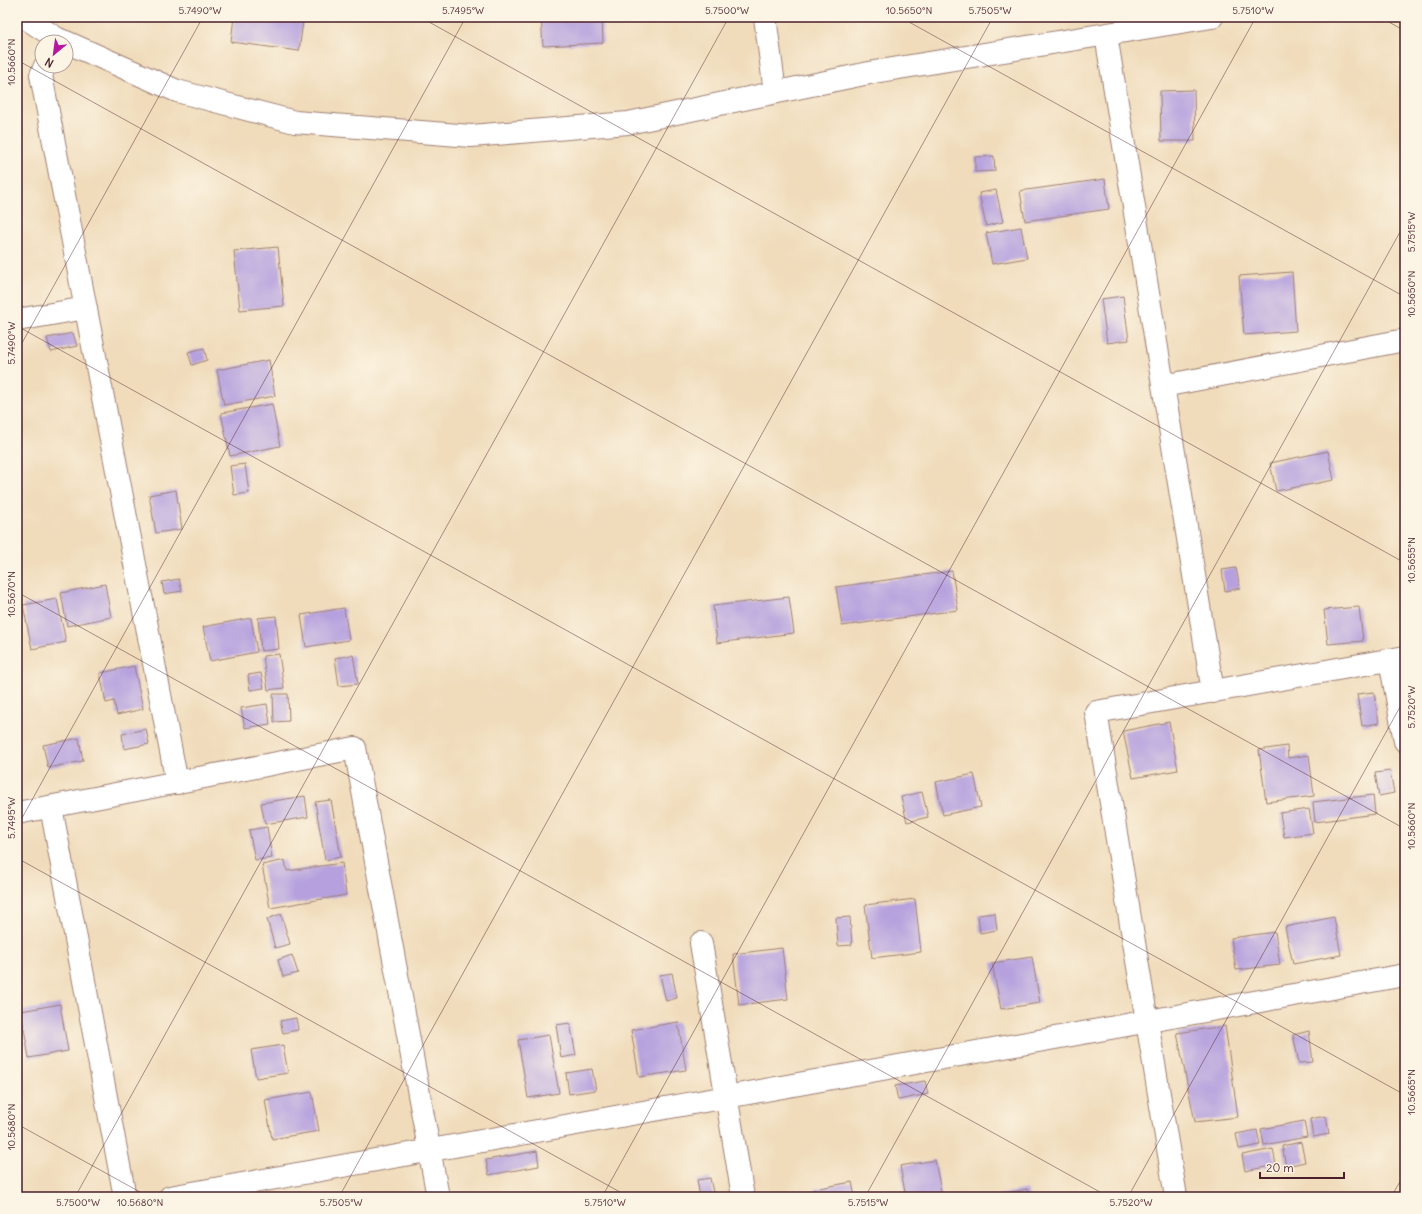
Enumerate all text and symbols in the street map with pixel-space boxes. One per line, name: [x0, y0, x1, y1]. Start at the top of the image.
text: 5.7490°W: [178, 4, 222, 17]
text: 5.7495°W: [442, 4, 484, 17]
text: 5.7500°W: [705, 4, 749, 17]
text: 10.5650°N: [886, 4, 932, 17]
text: 5.7505°W: [968, 4, 1012, 17]
text: 5.7510°W: [1232, 4, 1274, 17]
north arrow: [34, 34, 74, 74]
text: 10.5660°N: [5, 39, 18, 85]
text: N: [42, 55, 56, 71]
text: 5.7515°W: [1405, 212, 1418, 252]
text: 10.5650°N: [1405, 271, 1418, 317]
text: 5.7490°W: [5, 321, 18, 365]
text: 10.5655°N: [1405, 537, 1418, 583]
text: 10.5670°N: [5, 571, 18, 617]
text: 5.7520°W: [1405, 686, 1418, 728]
text: 5.7495°W: [5, 797, 18, 839]
text: 10.5660°N: [1405, 803, 1418, 849]
text: 10.5665°N: [1405, 1069, 1418, 1115]
text: 10.5680°N: [5, 1104, 18, 1150]
scale bar: [1260, 1154, 1344, 1180]
text: 20 m: [1266, 1160, 1294, 1175]
text: 5.7500°W: [56, 1196, 100, 1209]
text: 10.5680°N: [117, 1196, 163, 1209]
text: 5.7505°W: [319, 1196, 363, 1209]
text: 5.7510°W: [584, 1196, 626, 1209]
text: 5.7515°W: [848, 1196, 888, 1209]
text: 5.7520°W: [1110, 1196, 1152, 1209]

